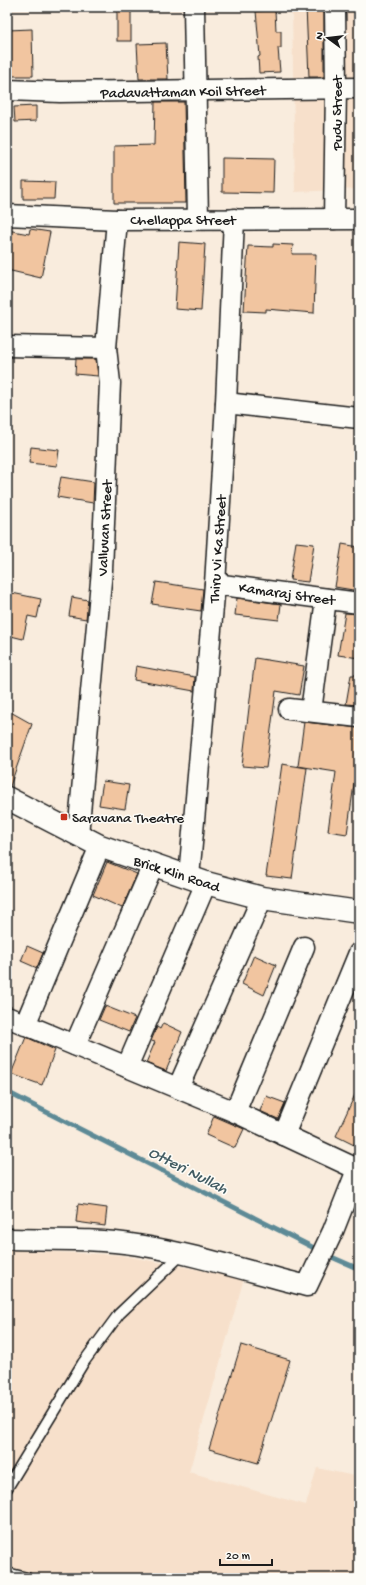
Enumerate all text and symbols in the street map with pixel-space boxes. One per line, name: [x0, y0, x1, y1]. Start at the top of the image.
north arrow: [308, 18, 348, 58]
text: N: [314, 31, 327, 41]
street label: Pudu Street: [329, 74, 347, 151]
street label: Padavattaman Koil Street: [99, 83, 268, 103]
street label: Chellappa Street: [130, 212, 238, 230]
street label: Valluvan Street: [94, 478, 118, 577]
street label: Thiru Vi Ka Street: [206, 493, 232, 605]
street label: Kamaraj Street: [237, 579, 338, 611]
place label: Saravana Theatre: [72, 810, 184, 828]
marker: Saravana Theatre: [59, 812, 69, 822]
street label: Brick Klin Road: [130, 852, 223, 898]
water label: Otteri Nullah: [145, 1144, 231, 1200]
scale bar: [220, 1541, 272, 1567]
text: 20 m: [226, 1550, 251, 1564]

